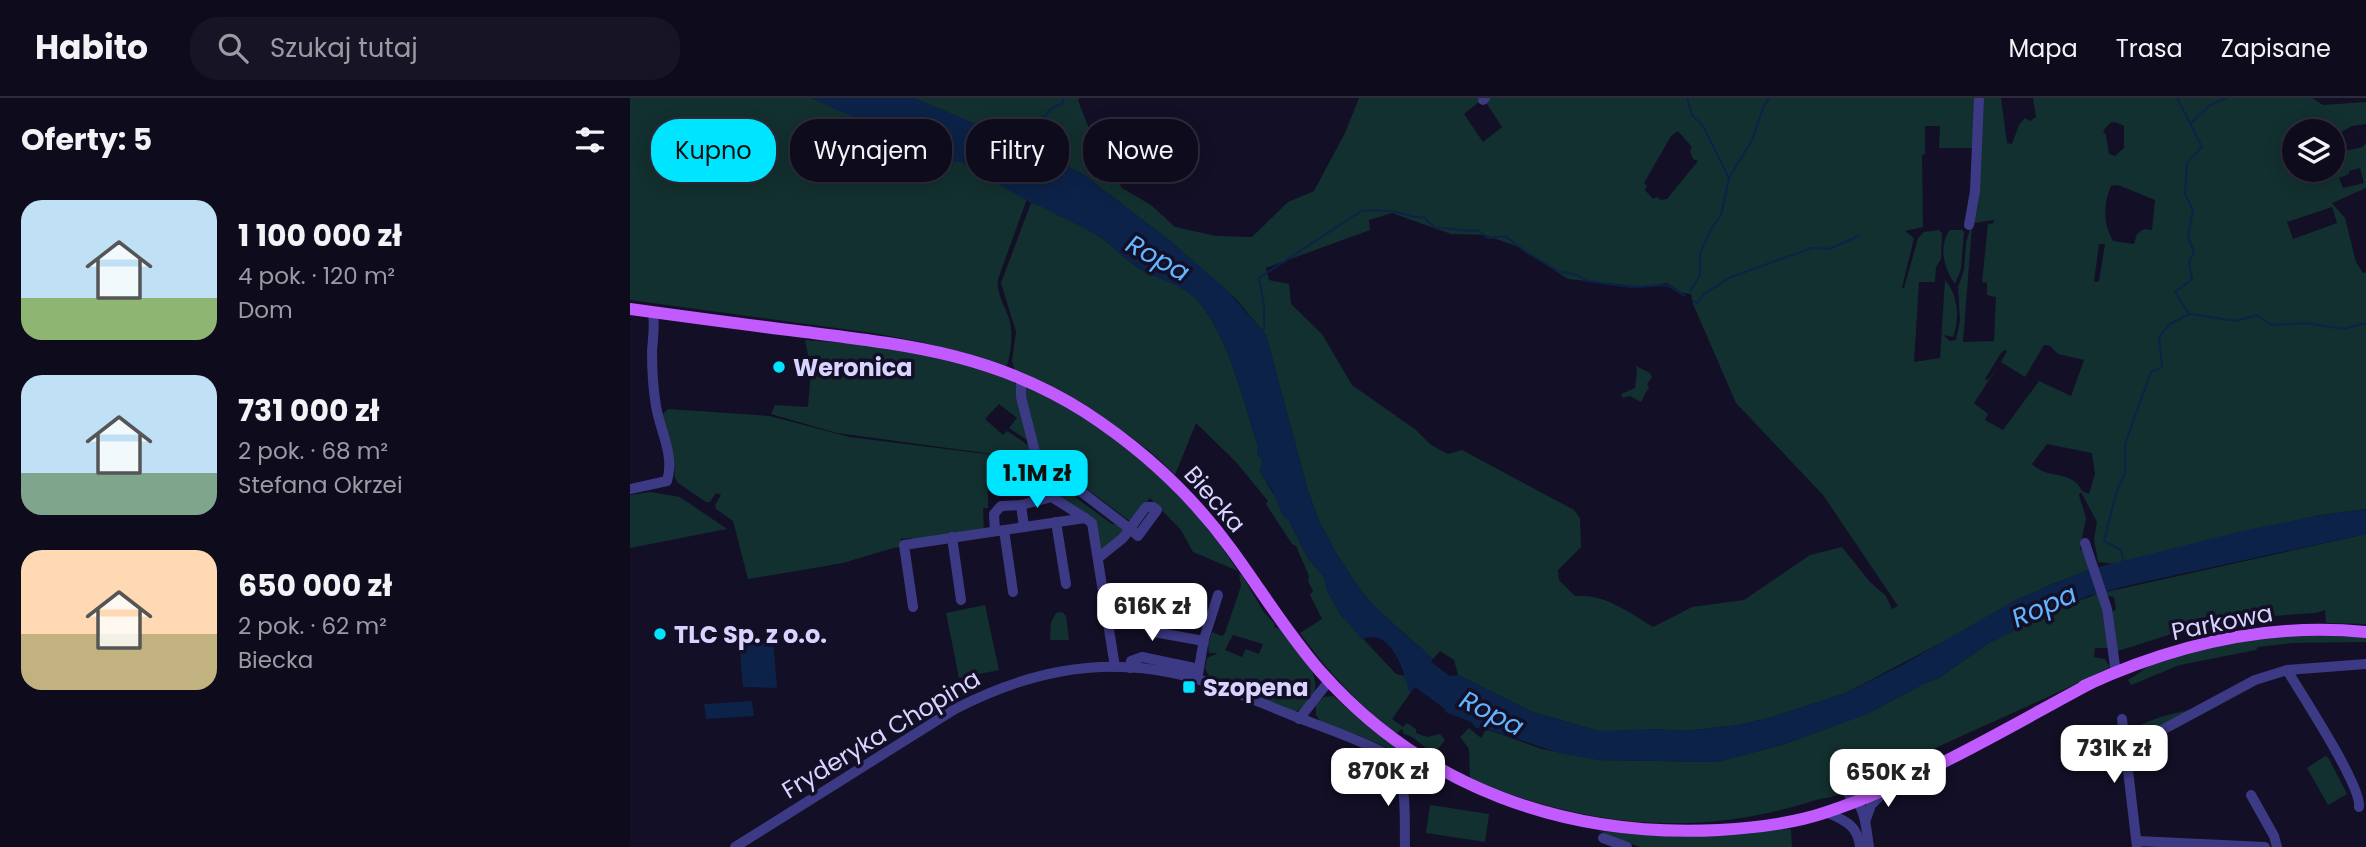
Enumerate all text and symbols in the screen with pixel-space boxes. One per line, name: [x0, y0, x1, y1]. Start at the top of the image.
search box: [190, 17, 680, 80]
text: Habito: [35, 24, 148, 71]
icon: search: [214, 29, 252, 67]
text: Szukaj tutaj: [270, 30, 418, 66]
text: Mapa: [2008, 32, 2078, 65]
text: Trasa: [2116, 32, 2183, 65]
text: Zapisane: [2221, 32, 2331, 65]
text: Oferty: 5: [21, 118, 152, 161]
chip: Kupno: [651, 119, 776, 182]
chip: Wynajem: [790, 119, 952, 182]
chip: Filtry: [966, 119, 1069, 182]
chip: Nowe: [1083, 119, 1198, 182]
map controls: [2282, 119, 2345, 182]
button: layers: [2282, 119, 2345, 182]
icon: filters: [571, 121, 609, 159]
text: 1 100 000 zł: [238, 214, 402, 257]
water label: Ropa: [1120, 226, 1196, 290]
icon: home: [77, 228, 161, 312]
text: 4 pok. · 120 m²: [238, 260, 395, 292]
text: Dom: [238, 294, 293, 326]
place label: Weronica: [793, 351, 913, 384]
marker: Weronica: [771, 359, 787, 375]
text: 731 000 zł: [238, 389, 379, 432]
icon: home: [77, 403, 161, 487]
text: 2 pok. · 68 m²: [238, 435, 388, 467]
pin: 1.1M zł: [972, 450, 1102, 510]
text: 1.1M zł: [1003, 457, 1071, 489]
street label: Biecka: [1177, 458, 1253, 540]
text: Stefana Okrzei: [238, 469, 403, 501]
text: 650 000 zł: [238, 564, 392, 607]
water label: Ropa: [2006, 576, 2082, 636]
icon: home: [77, 578, 161, 662]
pin: 616K zł: [1087, 584, 1217, 643]
text: 616K zł: [1113, 590, 1191, 622]
street label: Parkowa: [2168, 596, 2276, 648]
text: 2 pok. · 62 m²: [238, 610, 387, 642]
place label: TLC Sp. z o.o.: [674, 618, 827, 651]
marker: TLC Sp. z o.o.: [652, 626, 668, 642]
text: Biecka: [238, 644, 313, 676]
street label: Fryderyka Chopina: [776, 662, 986, 806]
place label: Szopena: [1203, 671, 1309, 704]
marker: Szopena: [1181, 679, 1197, 695]
water label: Ropa: [1454, 682, 1530, 744]
pin: 731K zł: [2049, 726, 2179, 785]
text: 731K zł: [2077, 732, 2151, 764]
pin: 870K zł: [1323, 748, 1453, 808]
pin: 650K zł: [1823, 750, 1953, 809]
text: 870K zł: [1347, 755, 1429, 787]
text: 650K zł: [1846, 756, 1930, 788]

